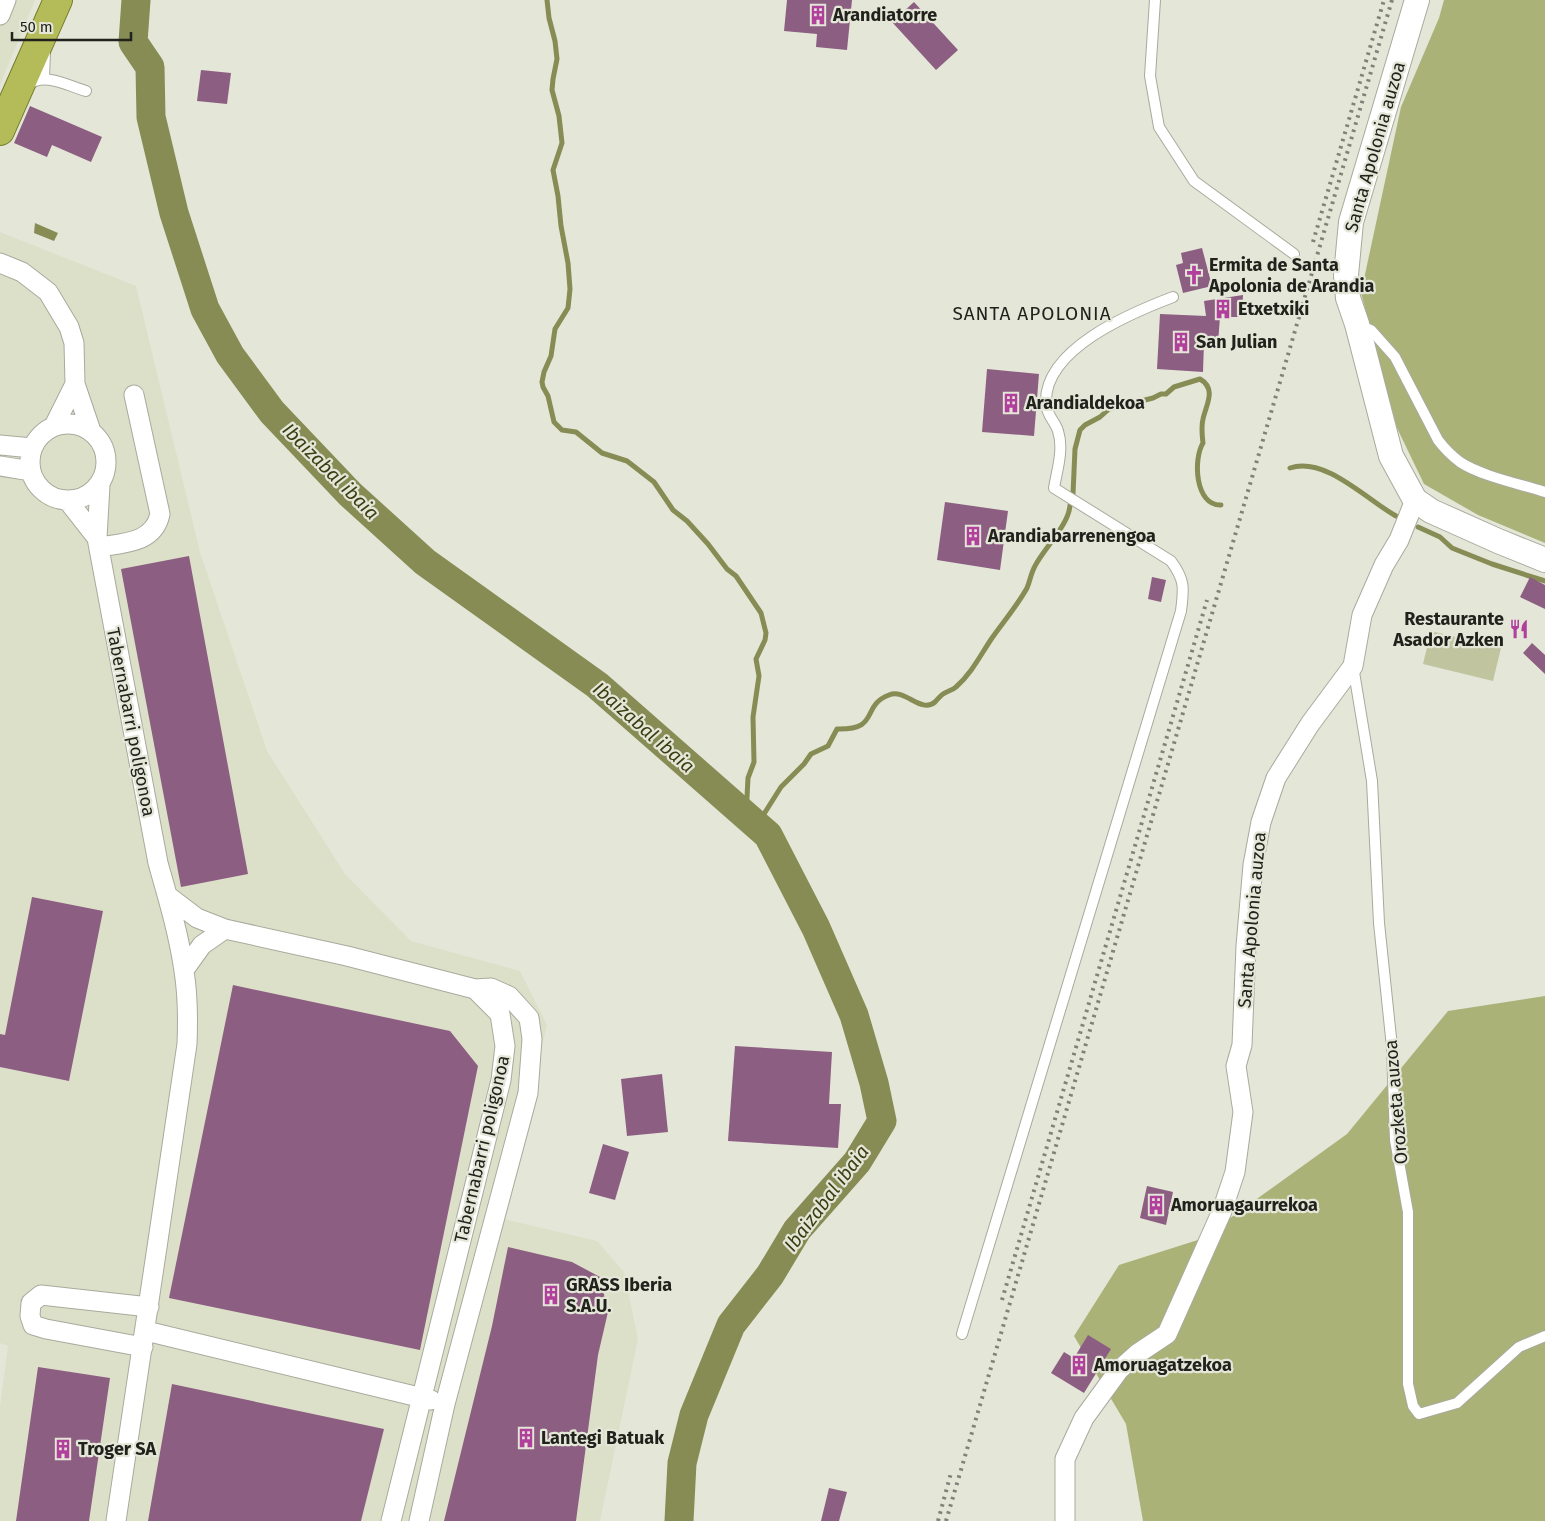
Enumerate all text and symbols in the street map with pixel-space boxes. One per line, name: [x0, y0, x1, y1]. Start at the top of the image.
building icon: Arandiatorre: [807, 4, 829, 26]
place label: Arandiatorre: [832, 4, 937, 26]
scale bar: [12, 10, 131, 42]
text: 50 m: [20, 18, 53, 36]
street label: Santa Apolonia auzoa: [1340, 59, 1410, 235]
place label: Ermita de Santa Apolonia de Arandia: [1208, 254, 1375, 297]
church icon: Ermita de Santa Apolonia de Arandia: [1183, 264, 1205, 286]
building icon: Etxetxiki: [1212, 298, 1234, 320]
place label: Etxetxiki: [1238, 298, 1309, 320]
district label: SANTA APOLONIA: [952, 302, 1112, 325]
building icon: San Julian: [1170, 331, 1192, 353]
place label: San Julian: [1196, 331, 1278, 353]
building icon: Arandialdekoa: [1000, 392, 1022, 414]
place label: Arandialdekoa: [1025, 392, 1145, 414]
water label: Ibaizabal ibaia: [278, 418, 384, 524]
building icon: Arandiabarrenengoa: [962, 525, 984, 547]
place label: Arandiabarrenengoa: [987, 525, 1156, 547]
place label: Restaurante Asador Azken: [1392, 608, 1504, 651]
restaurant icon: Restaurante Asador Azken: [1508, 618, 1530, 640]
street label: Tabernabarri poligonoa: [102, 626, 160, 818]
water label: Ibaizabal ibaia: [588, 677, 699, 778]
street label: Santa Apolonia auzoa: [1233, 831, 1271, 1009]
street label: Orozketa auzoa: [1380, 1039, 1412, 1165]
street label: Tabernabarri poligonoa: [450, 1053, 514, 1245]
water label: Ibaizabal ibaia: [779, 1141, 874, 1256]
building icon: Amoruagaurrekoa: [1145, 1194, 1167, 1216]
place label: Amoruagaurrekoa: [1170, 1194, 1318, 1216]
place label: GRASS Iberia S.A.U.: [566, 1274, 672, 1317]
building icon: GRASS Iberia S.A.U.: [540, 1284, 562, 1306]
building icon: Amoruagatzekoa: [1068, 1354, 1090, 1376]
place label: Amoruagatzekoa: [1093, 1354, 1232, 1376]
building icon: Lantegi Batuak: [515, 1427, 537, 1449]
place label: Lantegi Batuak: [541, 1427, 665, 1449]
building icon: Troger SA: [52, 1438, 74, 1460]
place label: Troger SA: [78, 1438, 157, 1460]

